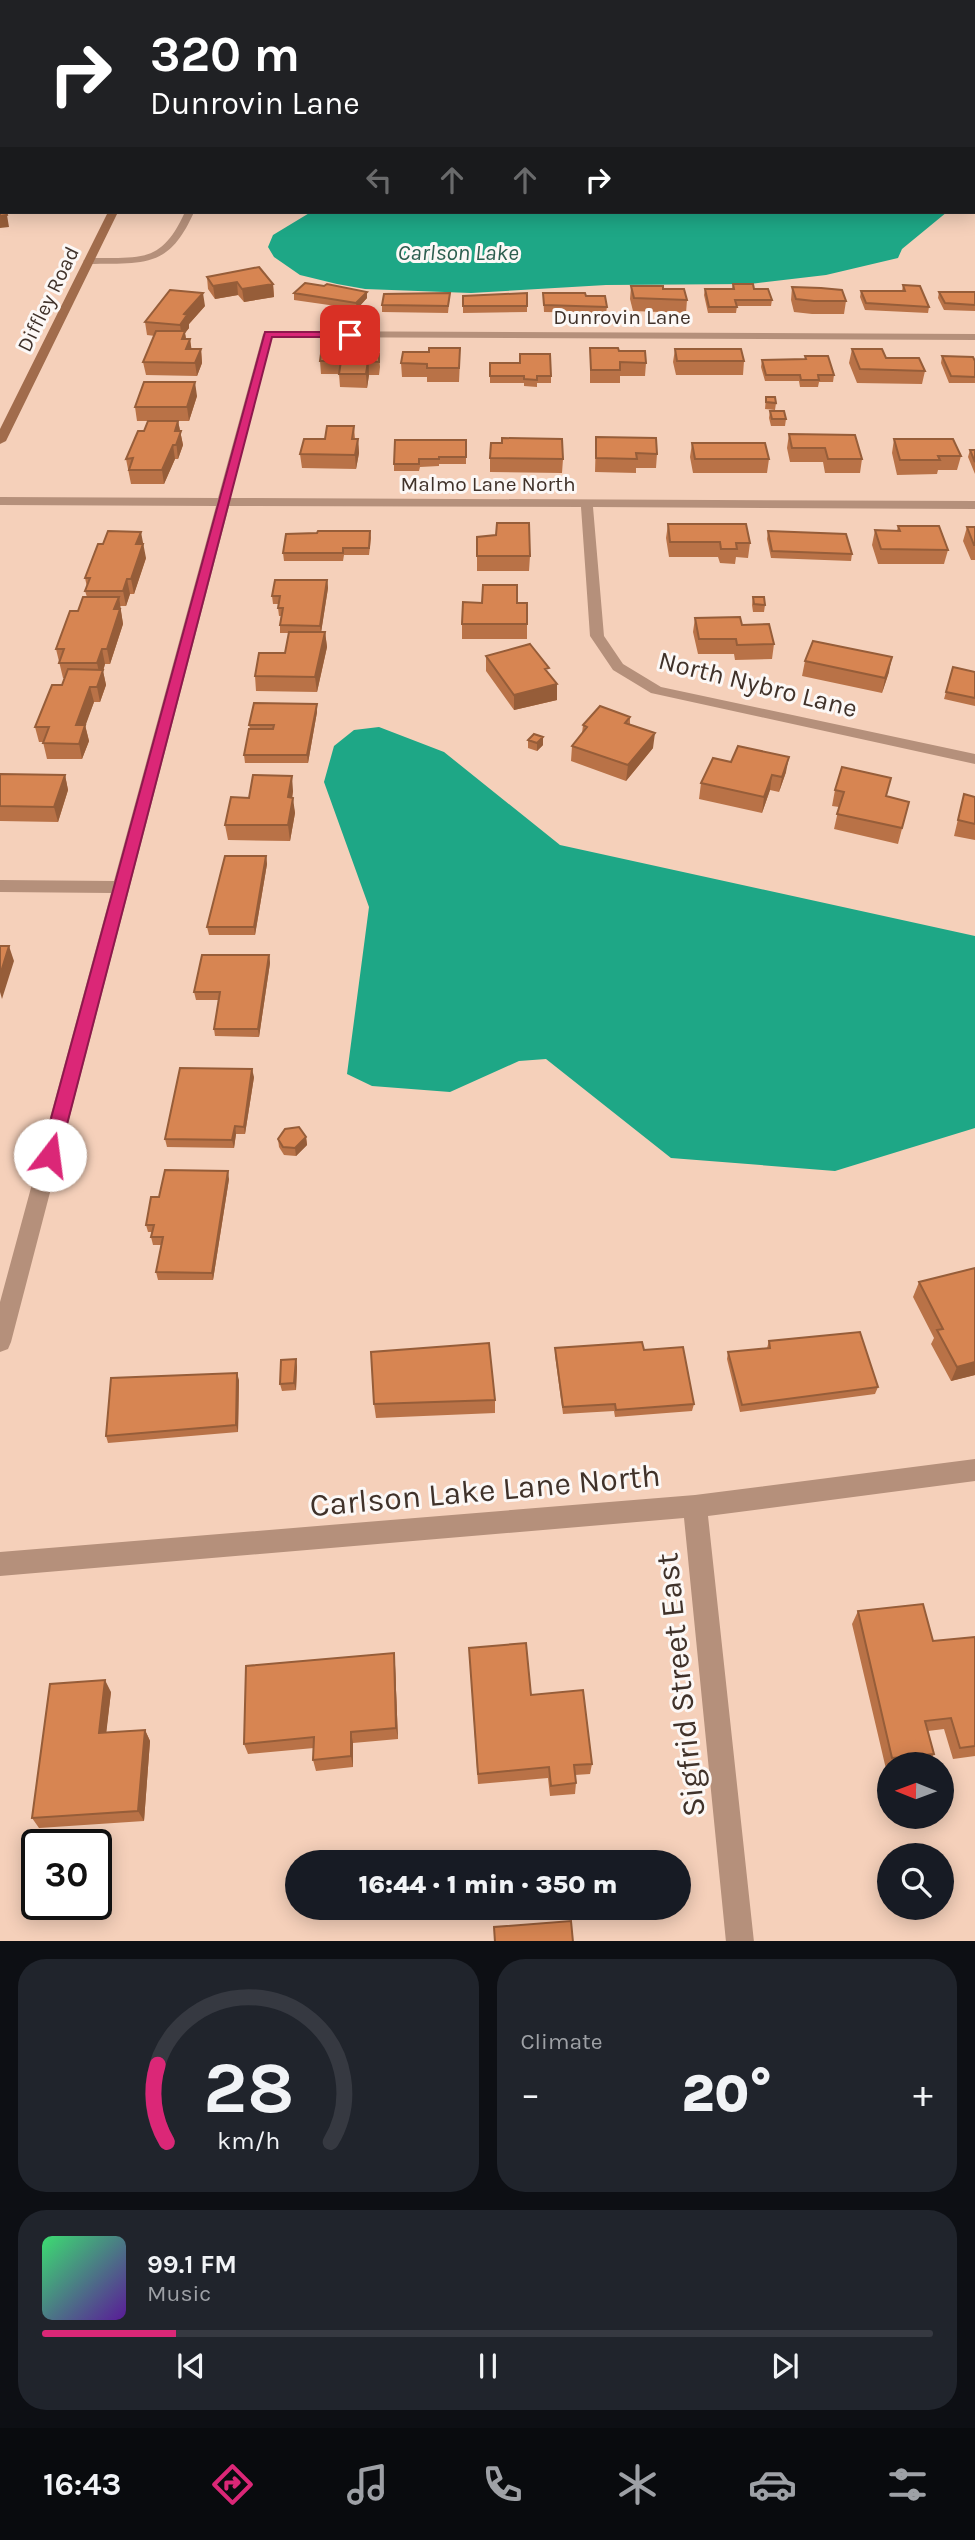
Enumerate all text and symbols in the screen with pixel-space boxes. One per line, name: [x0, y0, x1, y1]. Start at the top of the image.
text: 320 m: [150, 26, 300, 83]
icon: right: [35, 28, 126, 119]
text: Dunrovin Lane: [150, 85, 360, 122]
icon: left: [360, 161, 398, 199]
icon: ahead: [433, 161, 471, 199]
icon: ahead: [506, 161, 544, 199]
icon: right: [579, 161, 617, 199]
water label: Carlson Lake: [397, 239, 519, 266]
street label: Diffley Road: [12, 242, 84, 356]
pin: [320, 305, 380, 365]
street label: Dunrovin Lane: [553, 305, 691, 329]
icon: arrive: [331, 316, 369, 354]
street label: Malmo Lane North: [400, 472, 576, 496]
street label: North Nybro Lane: [655, 645, 860, 724]
position arrow: [13, 1118, 87, 1192]
street label: Carlson Lake Lane North: [308, 1457, 662, 1524]
street label: Sigfrid Street East: [648, 1551, 713, 1819]
north arrow: [877, 1752, 954, 1829]
map controls: [877, 1752, 954, 1920]
speed limit sign: 30: [21, 1829, 112, 1920]
button: search: [877, 1843, 954, 1920]
text: 16:44 · 1 min · 350 m: [358, 1869, 618, 1900]
text: Climate: [521, 2028, 603, 2055]
text: 28: [203, 2045, 294, 2130]
text: 20°: [681, 2063, 772, 2124]
text: −: [521, 2072, 540, 2117]
text: +: [913, 2072, 933, 2117]
text: km/h: [217, 2125, 280, 2154]
text: 99.1 FM: [147, 2249, 237, 2280]
text: Music: [147, 2280, 211, 2307]
icon: previous: [172, 2347, 210, 2385]
icon: pause: [469, 2347, 507, 2385]
icon: next: [766, 2347, 804, 2385]
icon: directions: [208, 2460, 257, 2509]
icon: music: [343, 2460, 392, 2509]
icon: phone: [478, 2460, 527, 2509]
icon: climate: [613, 2460, 662, 2509]
icon: car: [748, 2460, 797, 2509]
icon: filters: [883, 2460, 932, 2509]
text: 16:43: [43, 2466, 121, 2503]

